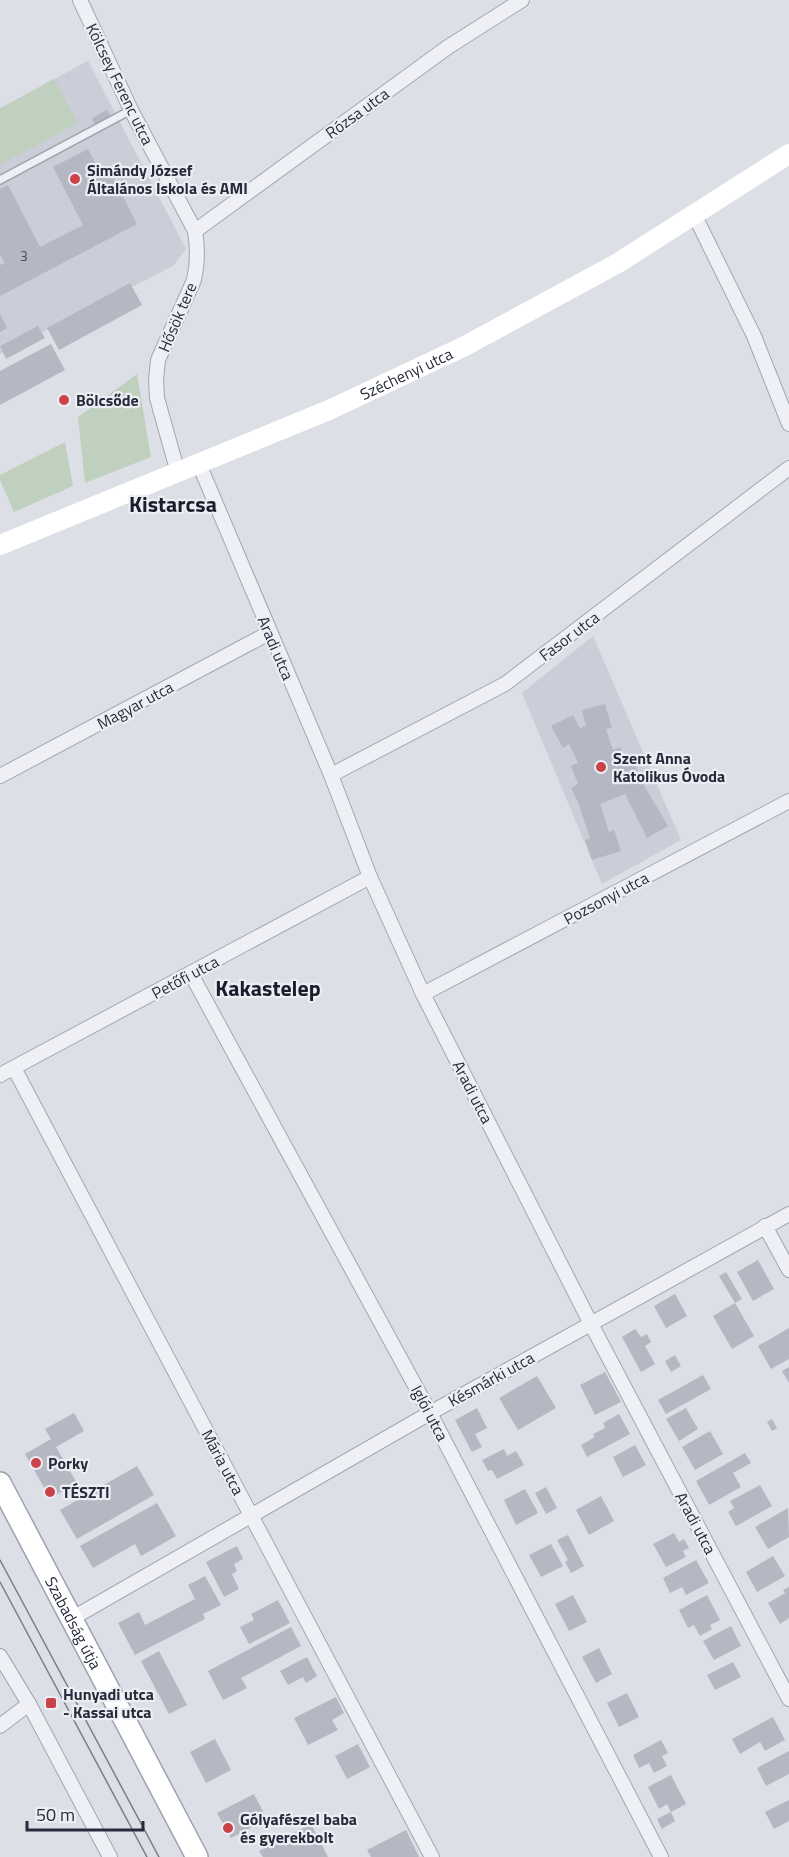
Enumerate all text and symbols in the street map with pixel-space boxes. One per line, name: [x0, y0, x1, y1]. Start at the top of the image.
street label: Kölcsey Ferenc utca: [80, 19, 160, 149]
street label: Rózsa utca: [320, 82, 394, 144]
place label: Simándy József Általános Iskola és AMI: [87, 158, 248, 200]
marker: Simándy József Általános Iskola és AMI: [68, 172, 82, 186]
house number: 3: [20, 245, 28, 266]
street label: Hősök tere: [152, 279, 202, 355]
street label: Széchenyi utca: [356, 342, 457, 406]
place label: Bölcsőde: [76, 388, 139, 412]
marker: Bölcsőde: [57, 393, 71, 407]
district label: Kistarcsa: [129, 487, 217, 521]
street label: Fasor utca: [534, 605, 604, 667]
street label: Aradi utca: [252, 612, 300, 684]
street label: Magyar utca: [93, 675, 177, 735]
place label: Szent Anna Katolikus Óvoda: [613, 746, 725, 788]
marker: Szent Anna Katolikus Óvoda: [594, 760, 608, 774]
street label: Pozsonyi utca: [559, 865, 653, 931]
street label: Petőfi utca: [147, 949, 223, 1005]
district label: Kakastelep: [215, 971, 321, 1005]
street label: Aradi utca: [447, 1056, 499, 1128]
street label: Késmárki utca: [444, 1345, 538, 1413]
street label: Iglói utca: [405, 1381, 455, 1445]
street label: Mária utca: [196, 1425, 250, 1499]
place label: Porky: [48, 1451, 88, 1475]
marker: Porky: [29, 1456, 43, 1470]
place label: TÉSZTI: [62, 1480, 110, 1504]
marker: TÉSZTI: [43, 1485, 57, 1499]
street label: Aradi utca: [670, 1487, 722, 1559]
street label: Szabadság útja: [39, 1572, 108, 1673]
place label: Hunyadi utca - Kassai utca: [63, 1682, 154, 1724]
marker: Hunyadi utca - Kassai utca: [44, 1696, 58, 1710]
scale bar: [27, 1794, 142, 1832]
text: 50 m: [36, 1801, 75, 1828]
place label: Gólyafészel baba és gyerekbolt: [240, 1807, 357, 1849]
marker: Gólyafészel baba és gyerekbolt: [221, 1821, 235, 1835]

